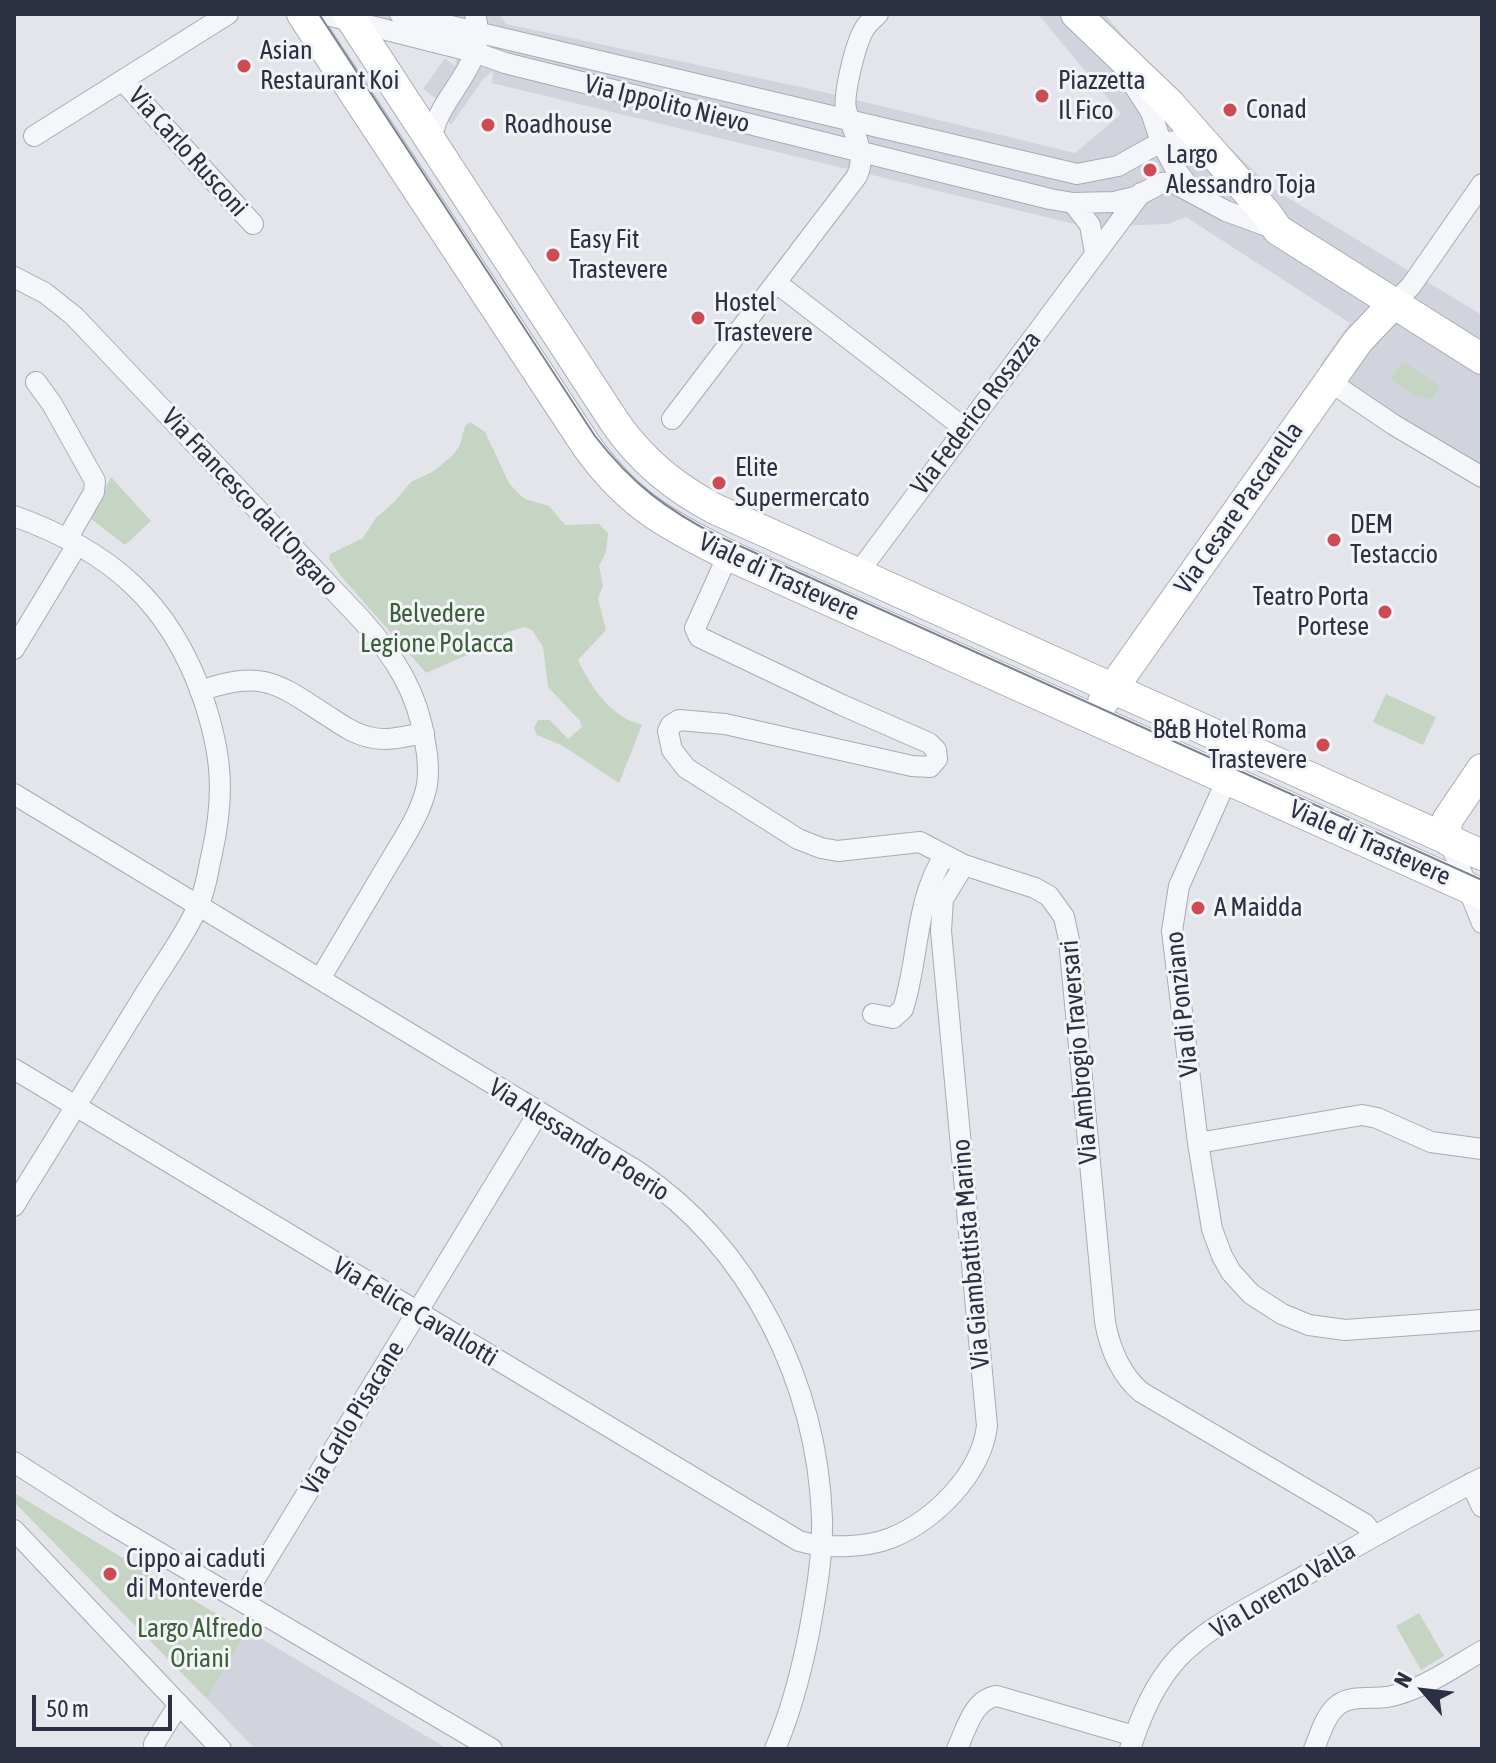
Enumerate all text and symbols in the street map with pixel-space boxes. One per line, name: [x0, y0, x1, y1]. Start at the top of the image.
place label: Asian Restaurant Koi: [260, 35, 399, 96]
marker: Asian Restaurant Koi: [235, 57, 253, 75]
place label: Piazzetta Il Fico: [1058, 65, 1146, 126]
street label: Via Ippolito Nievo: [581, 68, 753, 140]
street label: Via Carlo Rusconi: [122, 81, 254, 223]
marker: Piazzetta Il Fico: [1033, 87, 1051, 105]
place label: Conad: [1246, 94, 1307, 126]
marker: Conad: [1221, 101, 1239, 119]
place label: Roadhouse: [504, 109, 612, 141]
marker: Roadhouse: [479, 116, 497, 134]
place label: Largo Alessandro Toja: [1166, 139, 1316, 200]
marker: Largo Alessandro Toja: [1141, 161, 1159, 179]
place label: Easy Fit Trastevere: [569, 224, 668, 286]
marker: Easy Fit Trastevere: [544, 246, 562, 264]
place label: Hostel Trastevere: [714, 287, 813, 348]
marker: Hostel Trastevere: [689, 309, 707, 327]
street label: Via Federico Rosazza: [904, 325, 1048, 501]
street label: Via Francesco dall'Ongaro: [155, 402, 345, 602]
street label: Via Cesare Pascarella: [1168, 416, 1310, 600]
place label: Elite Supermercato: [735, 452, 870, 514]
marker: Elite Supermercato: [710, 474, 728, 492]
place label: DEM Testaccio: [1350, 509, 1438, 570]
street label: Viale di Trastevere: [694, 526, 864, 628]
marker: DEM Testaccio: [1325, 531, 1343, 549]
place label: Teatro Porta Portese: [1253, 581, 1369, 642]
park label: Belvedere Legione Polacca: [360, 598, 514, 660]
marker: Teatro Porta Portese: [1376, 603, 1394, 621]
place label: B&B Hotel Roma Trastevere: [1152, 714, 1307, 776]
marker: B&B Hotel Roma Trastevere: [1314, 736, 1332, 754]
street label: Viale di Trastevere: [1284, 793, 1456, 893]
place label: A Maidda: [1214, 892, 1303, 924]
marker: A Maidda: [1189, 899, 1207, 917]
street label: Via di Ponziano: [1159, 930, 1205, 1078]
street label: Via Ambrogio Traversari: [1054, 939, 1104, 1165]
street label: Via Alessandro Poerio: [483, 1072, 675, 1208]
street label: Via Giambattista Marino: [945, 1138, 997, 1370]
street label: Via Felice Cavallotti: [327, 1250, 503, 1374]
street label: Via Carlo Pisacane: [295, 1335, 411, 1501]
street label: Via Lorenzo Valla: [1205, 1535, 1361, 1645]
place label: Cippo ai caduti di Monteverde: [126, 1543, 266, 1604]
marker: Cippo ai caduti di Monteverde: [101, 1565, 119, 1583]
park label: Largo Alfredo Oriani: [137, 1613, 263, 1674]
north arrow: [1384, 1651, 1464, 1731]
text: N: [1388, 1668, 1417, 1692]
scale bar: [36, 1679, 176, 1729]
text: 50 m: [46, 1695, 89, 1722]

